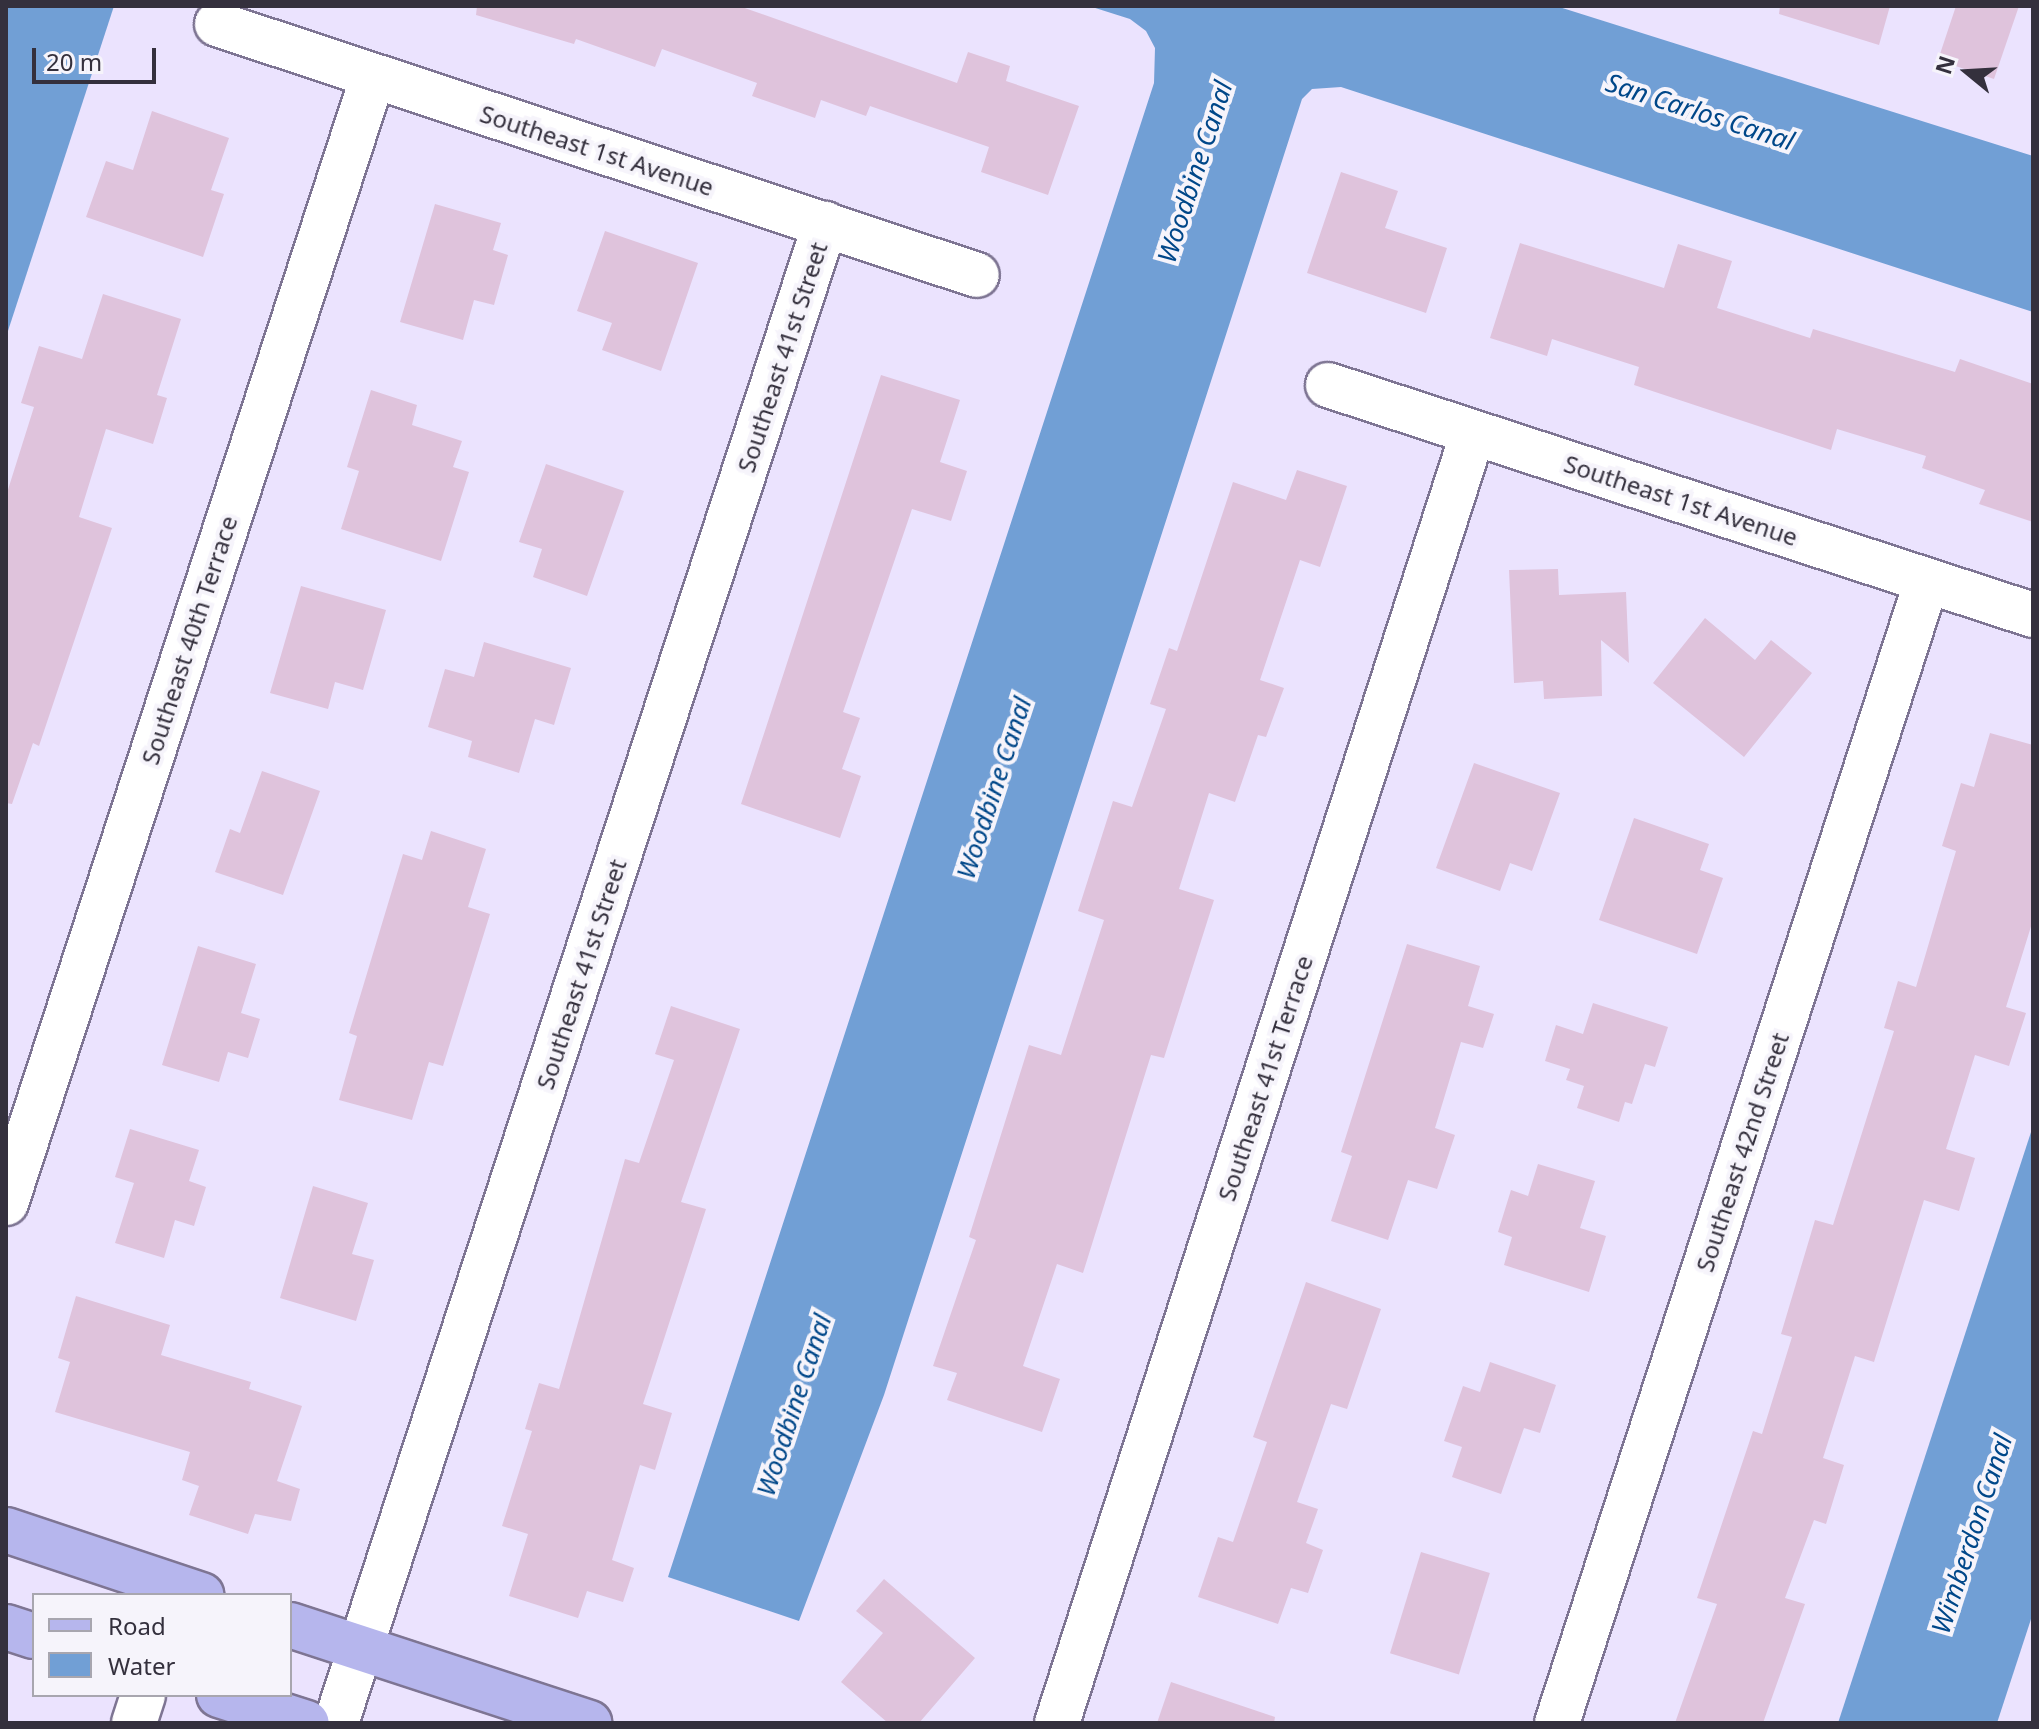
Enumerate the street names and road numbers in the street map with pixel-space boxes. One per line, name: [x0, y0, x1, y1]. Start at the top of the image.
street label: Southeast 1st Avenue: [477, 99, 717, 201]
street label: Southeast 41st Street: [731, 238, 833, 476]
street label: Southeast 1st Avenue: [1561, 449, 1801, 551]
street label: Southeast 40th Terrace: [135, 512, 243, 768]
street label: Southeast 41st Street: [530, 855, 632, 1093]
street label: Southeast 41st Terrace: [1212, 952, 1318, 1204]
street label: Southeast 42nd Street: [1690, 1029, 1794, 1275]

